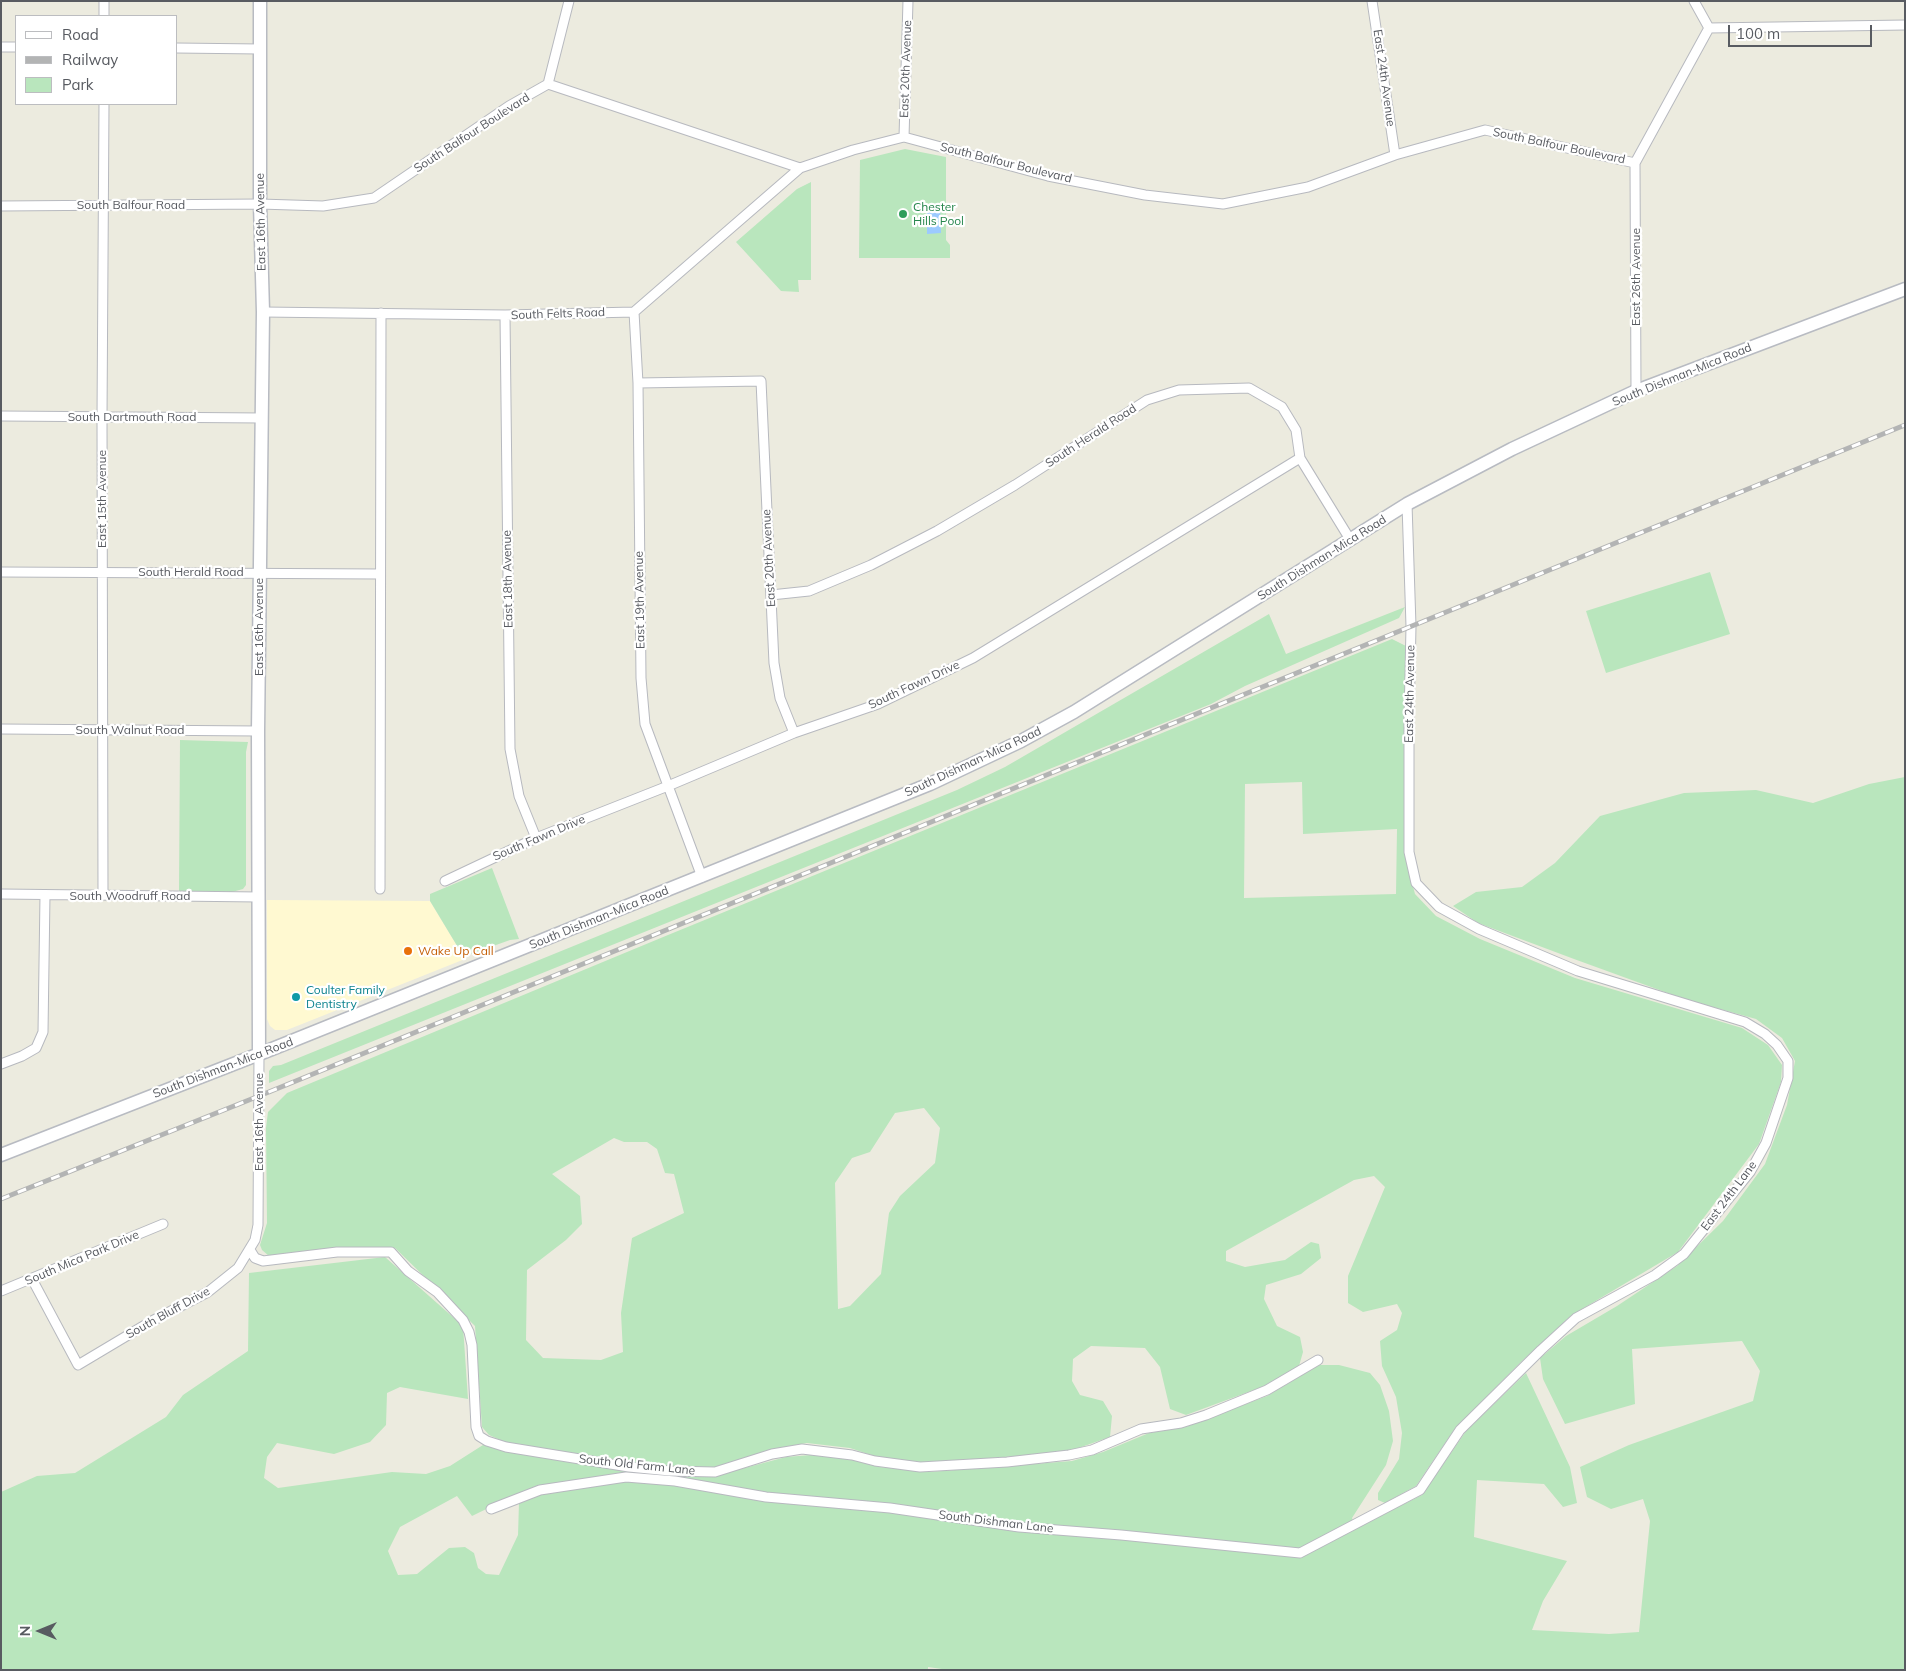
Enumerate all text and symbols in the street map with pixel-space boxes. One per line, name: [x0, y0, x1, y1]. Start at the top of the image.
legend: [15, 15, 178, 105]
scale bar: [1731, 15, 1875, 47]
street label: East 20th Avenue: [897, 20, 915, 118]
text: 100 m: [1736, 24, 1780, 43]
text: Road: [62, 25, 99, 44]
street label: East 24th Avenue: [1370, 28, 1398, 128]
text: Railway: [62, 50, 118, 69]
text: Park: [62, 75, 94, 94]
street label: South Balfour Boulevard: [411, 90, 533, 176]
street label: South Balfour Boulevard: [1491, 125, 1627, 167]
street label: South Balfour Boulevard: [939, 140, 1073, 186]
street label: East 16th Avenue: [253, 173, 269, 271]
street label: South Balfour Road: [77, 198, 185, 212]
place label: Chester Hills Pool: [913, 200, 964, 228]
marker: Chester Hills Pool: [897, 208, 909, 220]
street label: East 26th Avenue: [1629, 228, 1643, 326]
street label: South Felts Road: [511, 305, 605, 323]
street label: South Dishman-Mica Road: [1610, 340, 1754, 410]
street label: South Herald Road: [1043, 401, 1139, 471]
street label: South Dartmouth Road: [68, 410, 196, 424]
street label: East 15th Avenue: [95, 450, 109, 548]
street label: East 20th Avenue: [759, 509, 779, 607]
street label: South Dishman-Mica Road: [1255, 512, 1389, 604]
street label: East 18th Avenue: [500, 530, 516, 628]
street label: East 19th Avenue: [632, 551, 648, 649]
street label: South Herald Road: [138, 565, 244, 579]
street label: East 16th Avenue: [252, 578, 266, 676]
street label: East 24th Avenue: [1402, 645, 1418, 743]
street label: South Fawn Drive: [866, 658, 962, 712]
street label: South Walnut Road: [75, 723, 185, 737]
street label: South Dishman-Mica Road: [902, 724, 1044, 800]
street label: South Fawn Drive: [491, 812, 587, 864]
street label: South Dishman-Mica Road: [527, 883, 671, 953]
street label: South Woodruff Road: [70, 889, 190, 903]
place label: Wake Up Call: [418, 944, 494, 958]
marker: Wake Up Call: [402, 945, 414, 957]
place label: Coulter Family Dentistry: [306, 983, 385, 1011]
marker: Coulter Family Dentistry: [290, 991, 302, 1003]
street label: South Dishman-Mica Road: [151, 1035, 295, 1101]
street label: East 16th Avenue: [252, 1073, 266, 1171]
street label: East 24th Lane: [1698, 1158, 1760, 1234]
street label: South Mica Park Drive: [23, 1227, 141, 1289]
street label: South Bluff Drive: [124, 1284, 212, 1342]
street label: South Old Farm Lane: [578, 1452, 696, 1478]
street label: South Dishman Lane: [938, 1508, 1054, 1536]
north arrow: [15, 1606, 65, 1656]
text: N: [16, 1626, 34, 1636]

